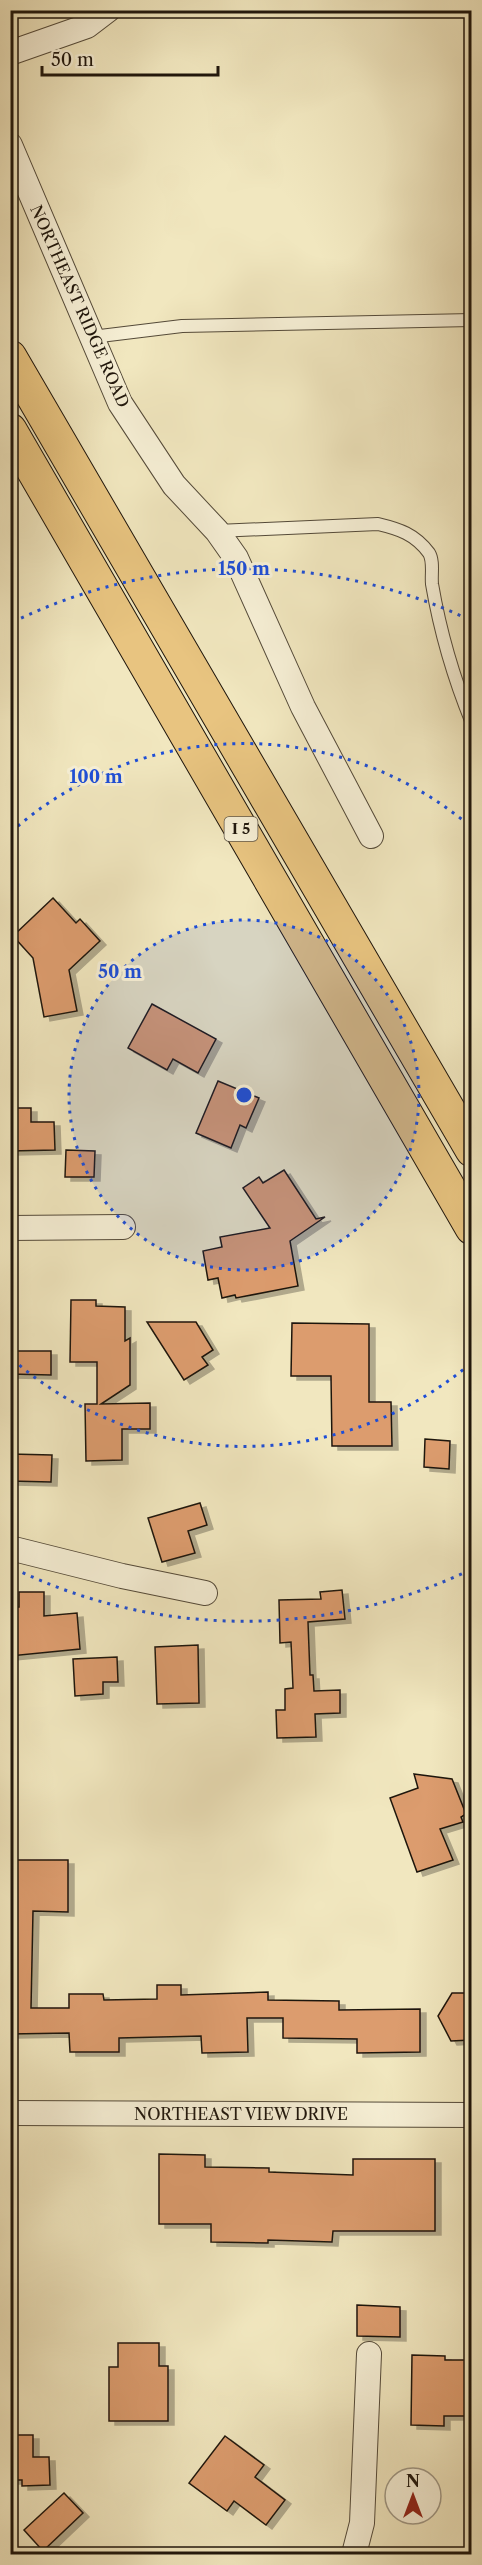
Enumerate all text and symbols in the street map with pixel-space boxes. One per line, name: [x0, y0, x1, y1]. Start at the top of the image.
scale bar: [42, 39, 218, 77]
text: 50 m: [51, 49, 94, 71]
street label: NORTHEAST RIDGE ROAD: [26, 202, 134, 410]
text: 150 m: [218, 558, 270, 580]
text: 100 m: [69, 766, 123, 788]
road number: I 5: [224, 817, 258, 841]
text: 50 m: [98, 961, 142, 983]
centre of rings: [234, 1085, 254, 1105]
street label: NORTHEAST VIEW DRIVE: [134, 2104, 348, 2124]
north arrow: [383, 2466, 443, 2526]
text: N: [406, 2471, 420, 2491]

